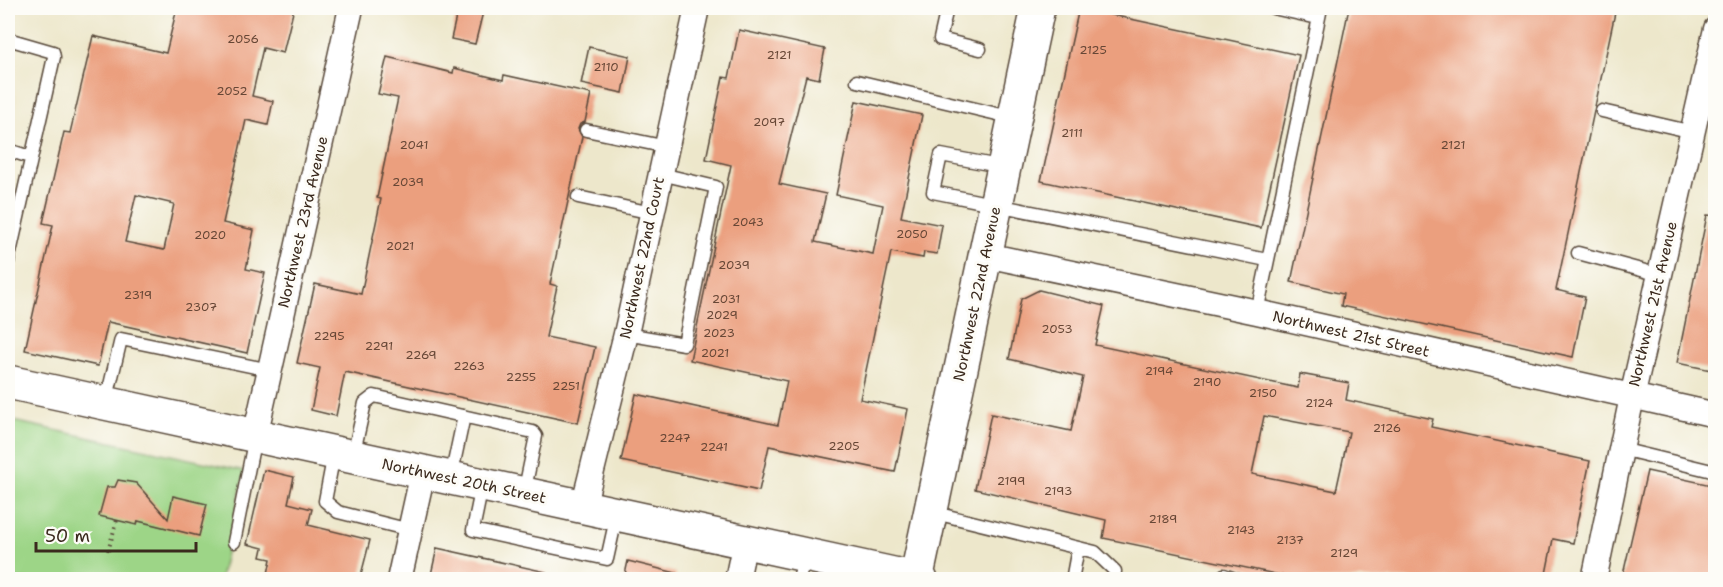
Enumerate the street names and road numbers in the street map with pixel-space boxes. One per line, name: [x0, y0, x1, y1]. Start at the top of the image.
street label: Northwest 23rd Avenue: [273, 134, 333, 310]
street label: Northwest 22nd Court: [615, 175, 669, 341]
street label: Northwest 22nd Avenue: [949, 205, 1005, 383]
street label: Northwest 21st Avenue: [1624, 219, 1682, 389]
street label: Northwest 21st Street: [1271, 306, 1431, 362]
street label: Northwest 20th Street: [380, 454, 548, 508]

